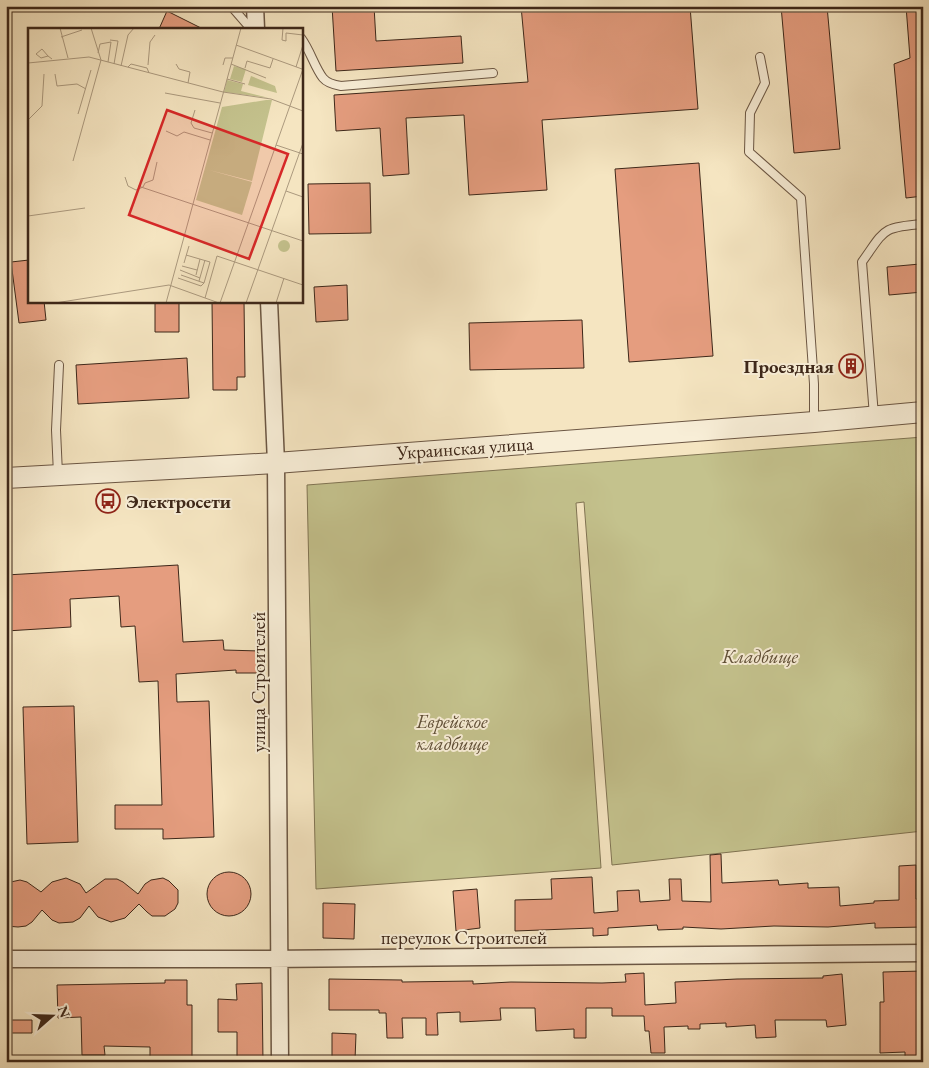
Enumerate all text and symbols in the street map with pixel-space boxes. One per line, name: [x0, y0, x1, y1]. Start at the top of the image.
inset map: [28, 28, 302, 302]
building icon: Проездная: [838, 353, 864, 379]
place label: Проездная: [744, 354, 834, 379]
street label: Украинская улица: [395, 431, 535, 465]
bus stop icon: Электросети: [95, 488, 121, 514]
place label: Электросети: [126, 489, 231, 514]
street label: улица Строителей: [246, 612, 271, 752]
park label: Кладбище: [721, 644, 798, 669]
park label: Еврейское кладбище: [415, 709, 489, 756]
street label: переулок Строителей: [381, 925, 547, 950]
north arrow: [28, 990, 78, 1040]
text: N: [54, 1003, 75, 1021]

